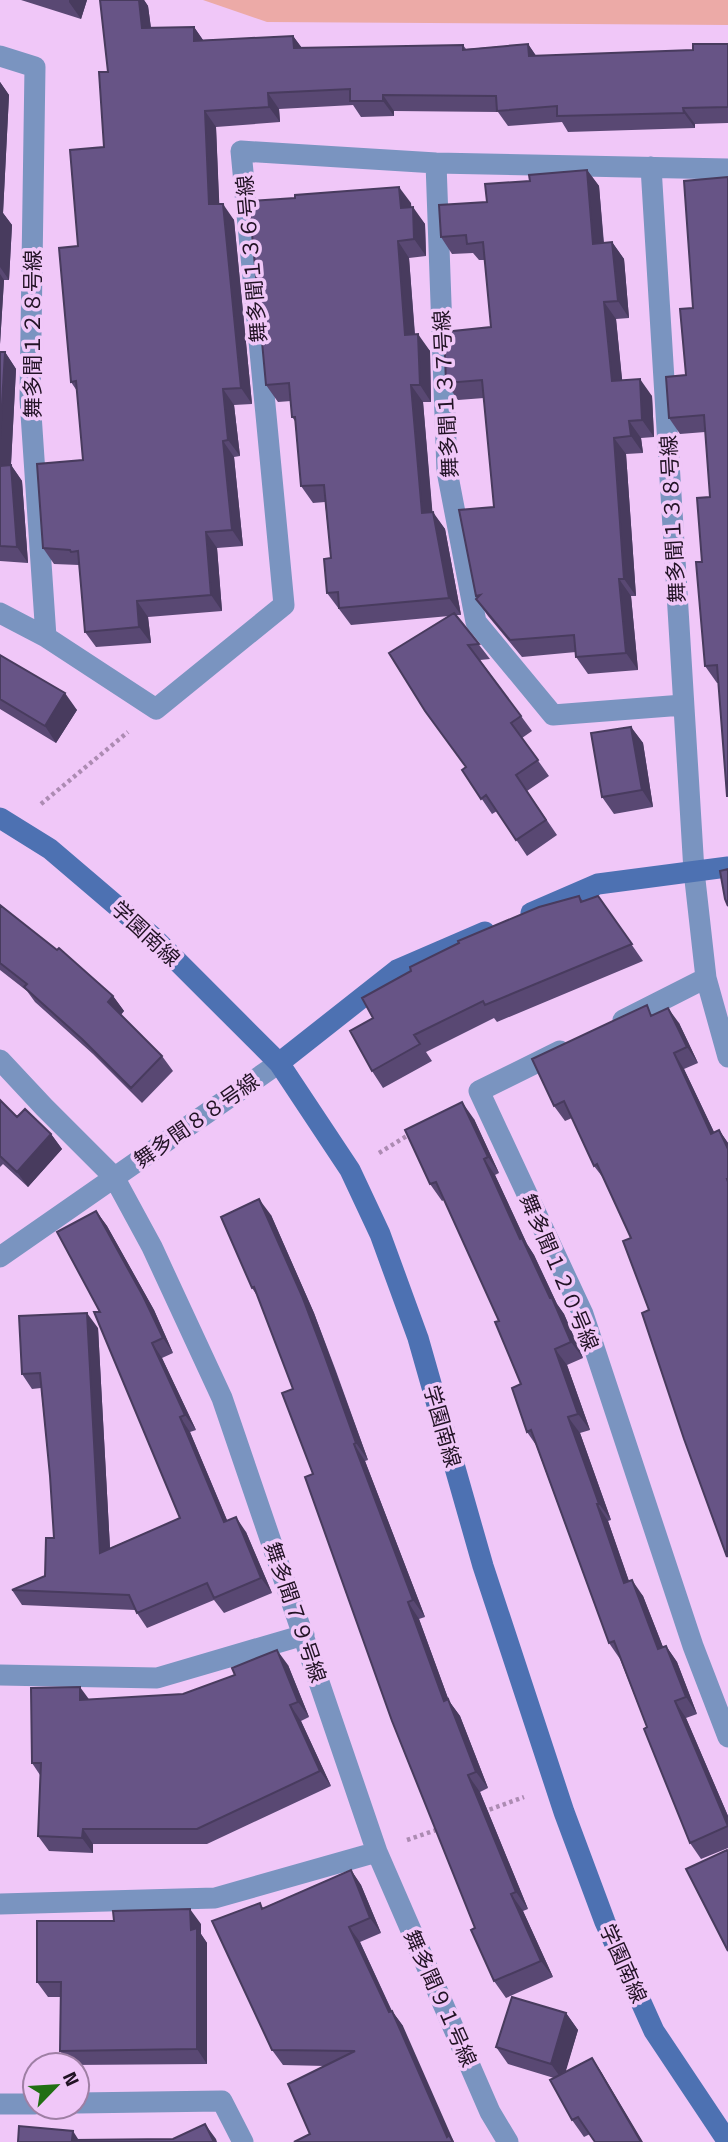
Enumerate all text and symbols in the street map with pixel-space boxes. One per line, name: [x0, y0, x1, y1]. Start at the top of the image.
street label: 舞多聞１３６号線: [228, 174, 274, 344]
street label: 舞多聞１２８号線: [16, 250, 48, 418]
street label: 舞多聞１３７号線: [425, 309, 465, 479]
street label: 舞多聞１３８号線: [652, 434, 692, 604]
street label: 学園南線: [104, 893, 188, 973]
street label: 舞多聞８８号線: [127, 1065, 265, 1175]
street label: 舞多聞１２０号線: [512, 1188, 608, 1356]
street label: 学園南線: [416, 1381, 470, 1471]
street label: 舞多聞７９号線: [257, 1537, 335, 1687]
street label: 学園南線: [592, 1918, 656, 2008]
street label: 舞多聞９１号線: [396, 1924, 486, 2072]
north arrow: [21, 2051, 91, 2121]
text: N: [56, 2067, 88, 2091]

